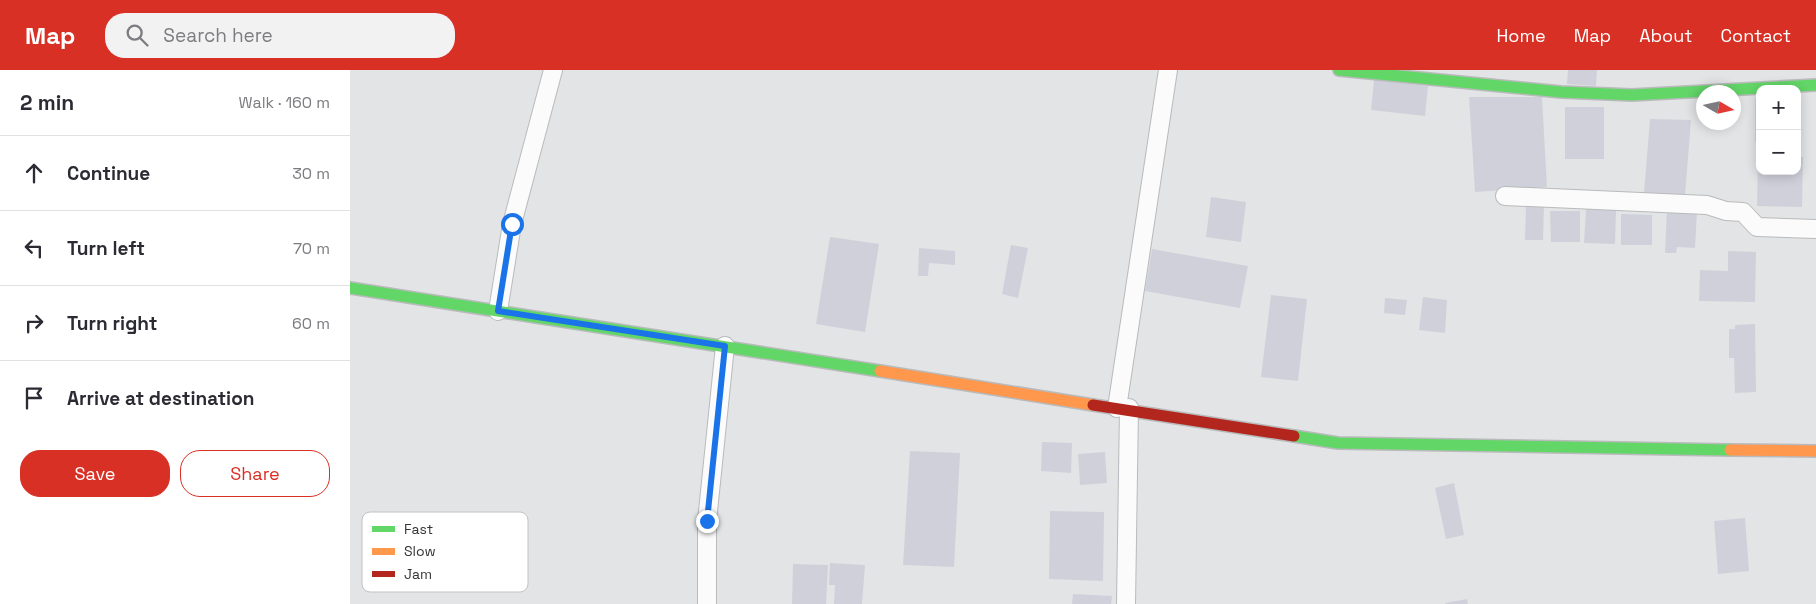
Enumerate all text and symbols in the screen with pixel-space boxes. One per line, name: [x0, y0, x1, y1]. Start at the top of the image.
search box: [105, 13, 455, 58]
text: Map: [25, 20, 75, 51]
icon: search: [123, 21, 151, 49]
text: Search here: [163, 23, 273, 48]
text: Home: [1497, 24, 1546, 47]
text: Map: [1574, 24, 1611, 47]
text: About: [1639, 24, 1693, 47]
text: Contact: [1721, 24, 1791, 47]
north arrow: [1696, 85, 1741, 130]
map controls: [1756, 85, 1801, 175]
button: +: [1756, 85, 1801, 130]
text: 2 min: [20, 89, 74, 116]
text: Walk · 160 m: [239, 92, 330, 113]
button: −: [1756, 130, 1801, 175]
icon: ahead: [20, 159, 48, 187]
text: Continue: [67, 161, 150, 186]
text: 30 m: [292, 163, 330, 184]
route start: [501, 213, 524, 236]
icon: left: [20, 234, 48, 262]
text: Turn left: [67, 236, 145, 261]
text: 70 m: [293, 238, 330, 259]
icon: right: [20, 309, 48, 337]
text: Turn right: [67, 311, 157, 336]
text: 60 m: [292, 313, 330, 334]
icon: arrive: [20, 384, 48, 412]
text: Arrive at destination: [67, 386, 255, 411]
button: Save: [20, 450, 170, 497]
button: Share: [180, 450, 330, 497]
route end: [696, 510, 719, 533]
legend: [362, 512, 528, 592]
text: Fast: [404, 520, 433, 538]
text: Slow: [404, 542, 436, 560]
text: Jam: [404, 565, 432, 583]

